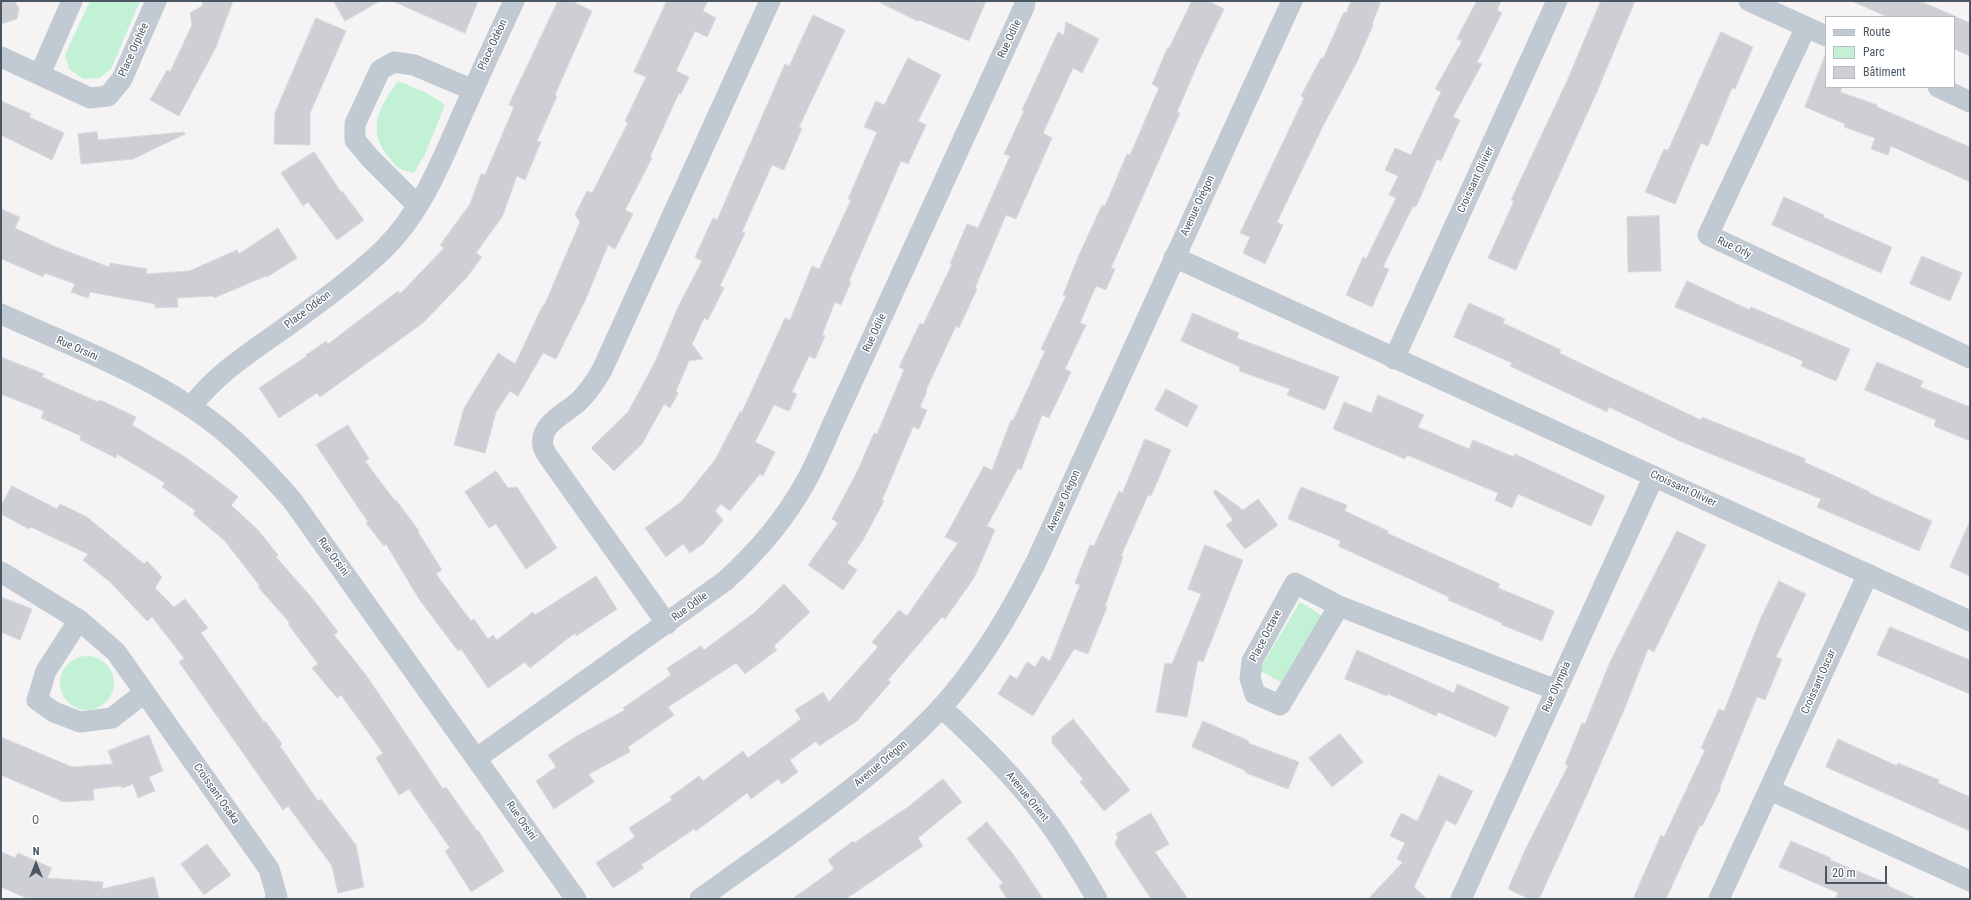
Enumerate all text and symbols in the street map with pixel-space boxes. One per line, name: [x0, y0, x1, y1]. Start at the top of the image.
legend: [1825, 16, 1955, 88]
street label: Place Odéon: [475, 17, 511, 73]
street label: Rue Odile: [995, 18, 1025, 60]
street label: Place Orphée: [116, 21, 152, 79]
text: Route: [1863, 25, 1890, 39]
text: Parc: [1863, 45, 1884, 59]
text: Bâtiment: [1863, 65, 1906, 79]
street label: Croissant Olivier: [1455, 145, 1497, 215]
street label: Avenue Orégon: [1178, 174, 1218, 238]
street label: Rue Orly: [1715, 234, 1753, 262]
street label: Place Odéon: [282, 288, 334, 332]
street label: Rue Odile: [860, 312, 890, 354]
street label: Rue Orsini: [54, 334, 100, 364]
street label: Avenue Orégon: [1045, 468, 1083, 534]
street label: Croissant Olivier: [1648, 468, 1718, 510]
street label: Rue Orsini: [315, 535, 351, 579]
street label: Rue Odile: [669, 590, 711, 624]
street label: Place Octave: [1247, 608, 1285, 664]
street label: Croissant Oscar: [1799, 648, 1839, 716]
street label: Rue Olympia: [1540, 660, 1574, 714]
street label: Avenue Orégon: [852, 738, 910, 790]
street label: Croissant Osaka: [190, 761, 242, 827]
street label: Avenue Orient: [1003, 769, 1051, 825]
street label: Rue Orsini: [503, 799, 539, 843]
district label: O: [32, 814, 40, 828]
north arrow: [16, 844, 56, 884]
text: N: [33, 845, 39, 858]
scale bar: [1827, 858, 1889, 884]
text: 20 m: [1832, 866, 1856, 880]

